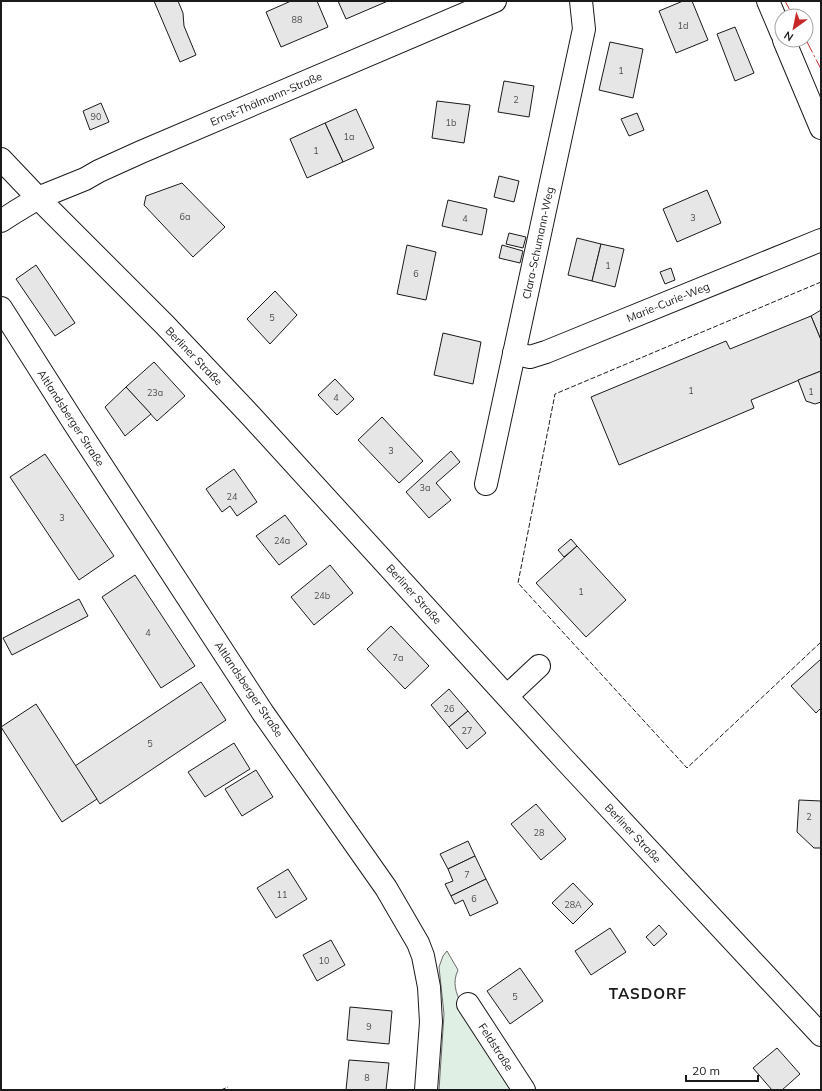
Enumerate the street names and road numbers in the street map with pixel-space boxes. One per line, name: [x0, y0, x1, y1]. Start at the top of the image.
street label: Ernst-Thälmann-Straße: [208, 69, 324, 129]
street label: Clara-Schumann-Weg: [519, 186, 557, 300]
street label: Marie-Curie-Weg: [624, 279, 712, 325]
street label: Berliner Straße: [163, 324, 225, 388]
street label: Altlandsberger Straße: [35, 367, 107, 469]
street label: Berliner Straße: [383, 561, 445, 627]
street label: Altlandsberger Straße: [212, 638, 286, 740]
street label: Berliner Straße: [602, 800, 664, 866]
street label: Feldstraße: [475, 1021, 517, 1073]

